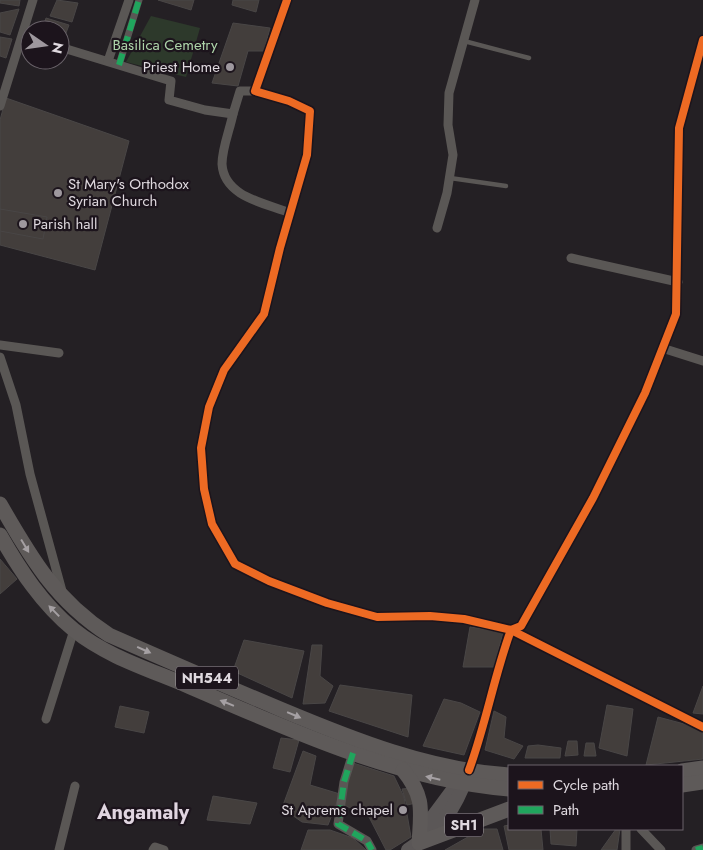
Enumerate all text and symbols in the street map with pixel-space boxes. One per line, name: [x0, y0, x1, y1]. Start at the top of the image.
north arrow: [20, 20, 70, 70]
park label: Basilica Cemetry: [113, 34, 218, 56]
text: N: [47, 40, 69, 56]
place label: Priest Home: [143, 56, 220, 78]
marker: Priest Home: [224, 61, 236, 73]
place label: St Mary's Orthodox Syrian Church: [68, 173, 189, 212]
marker: St Mary's Orthodox Syrian Church: [52, 187, 64, 199]
place label: Parish hall: [33, 213, 97, 235]
marker: Parish hall: [17, 218, 29, 230]
one-way arrow: [20, 540, 29, 553]
one-way arrow: [48, 605, 60, 617]
one-way arrow: [137, 647, 151, 655]
road number: NH544: [176, 666, 238, 690]
one-way arrow: [219, 699, 234, 707]
one-way arrow: [287, 711, 301, 719]
legend: [508, 765, 683, 830]
one-way arrow: [426, 774, 441, 782]
text: Cycle path: [553, 774, 620, 796]
district label: Angamaly: [96, 798, 190, 827]
place label: St Aprems chapel: [281, 799, 393, 821]
text: Path: [553, 799, 579, 821]
marker: St Aprems chapel: [397, 804, 409, 816]
road number: SH1: [445, 814, 483, 836]

